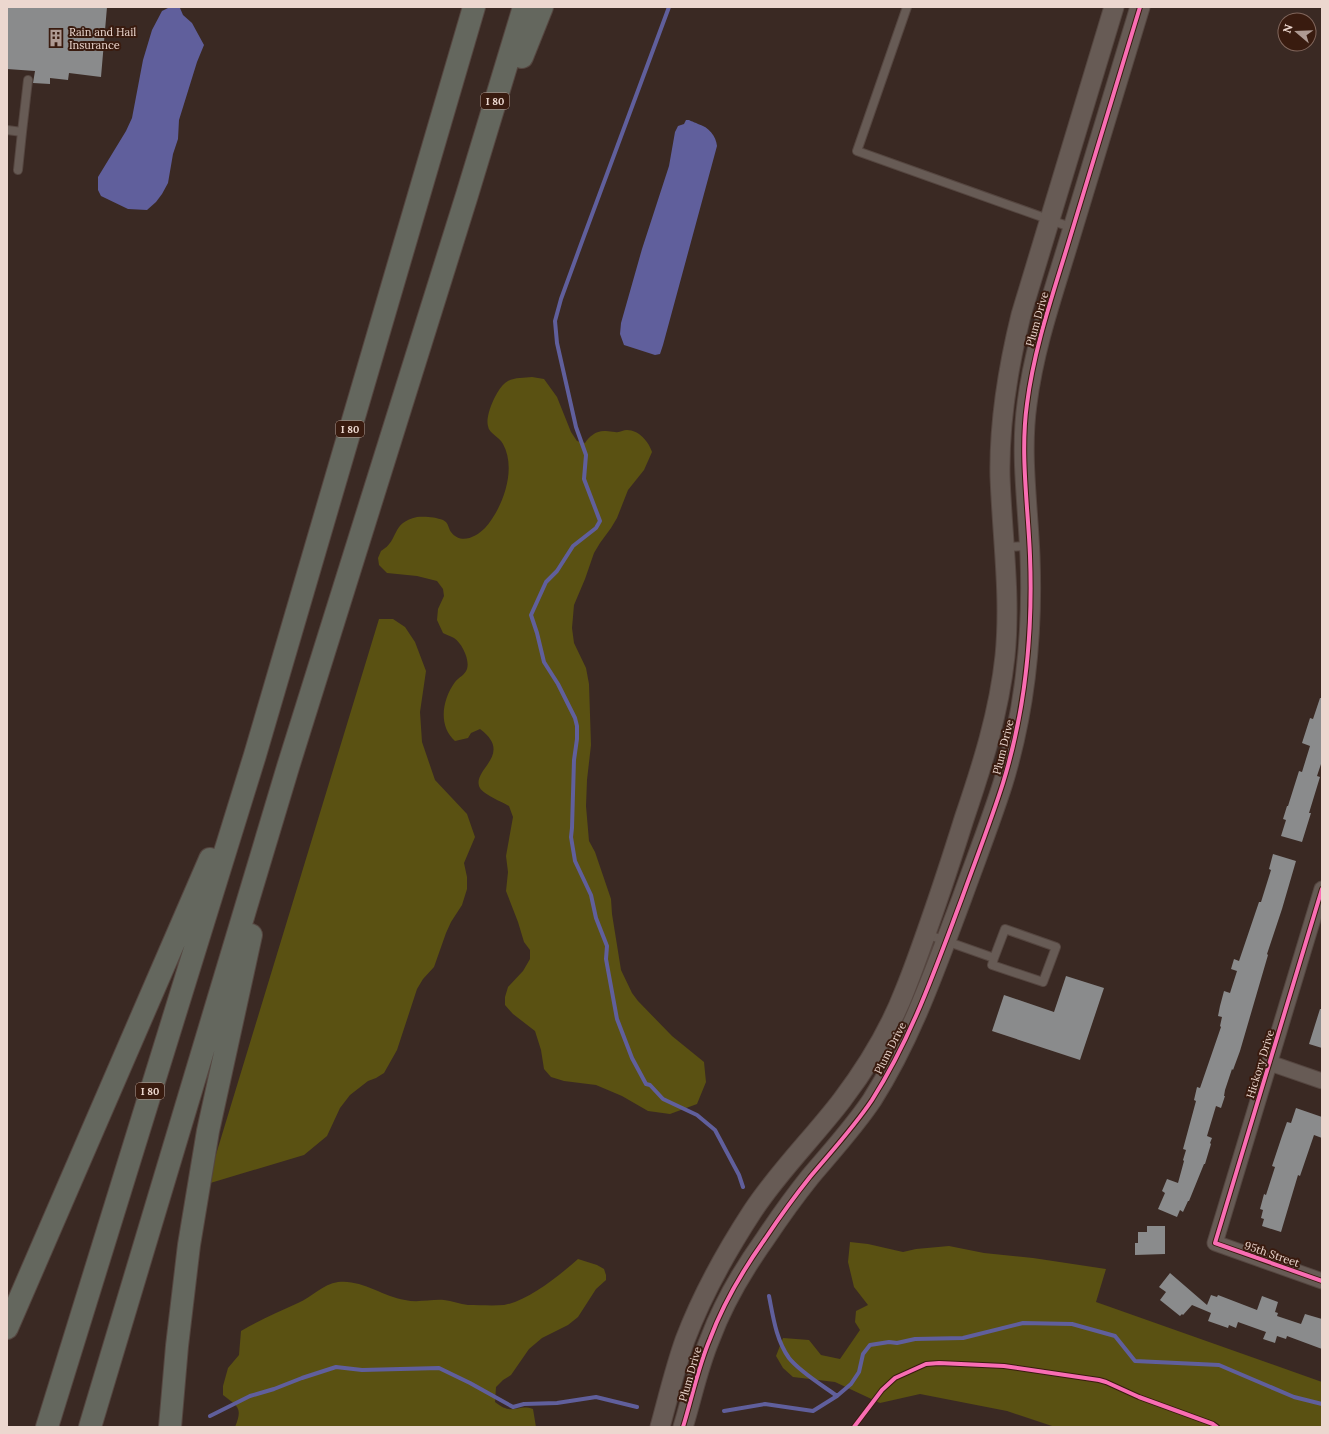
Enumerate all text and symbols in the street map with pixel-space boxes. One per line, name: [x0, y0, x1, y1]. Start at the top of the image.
north arrow: [1277, 12, 1317, 52]
text: N: [1280, 22, 1296, 35]
place label: Rain and Hail Insurance: [69, 25, 136, 52]
building icon: Rain and Hail Insurance: [46, 28, 66, 48]
road number: I 80: [481, 93, 509, 109]
street label: Plum Drive: [1022, 290, 1052, 348]
road number: I 80: [336, 421, 364, 437]
street label: Plum Drive: [989, 718, 1017, 776]
street label: Plum Drive: [871, 1020, 909, 1076]
street label: Hickory Drive: [1243, 1028, 1277, 1100]
road number: I 80: [136, 1083, 164, 1099]
street label: 95th Street: [1243, 1238, 1302, 1270]
street label: Plum Drive: [675, 1345, 705, 1403]

